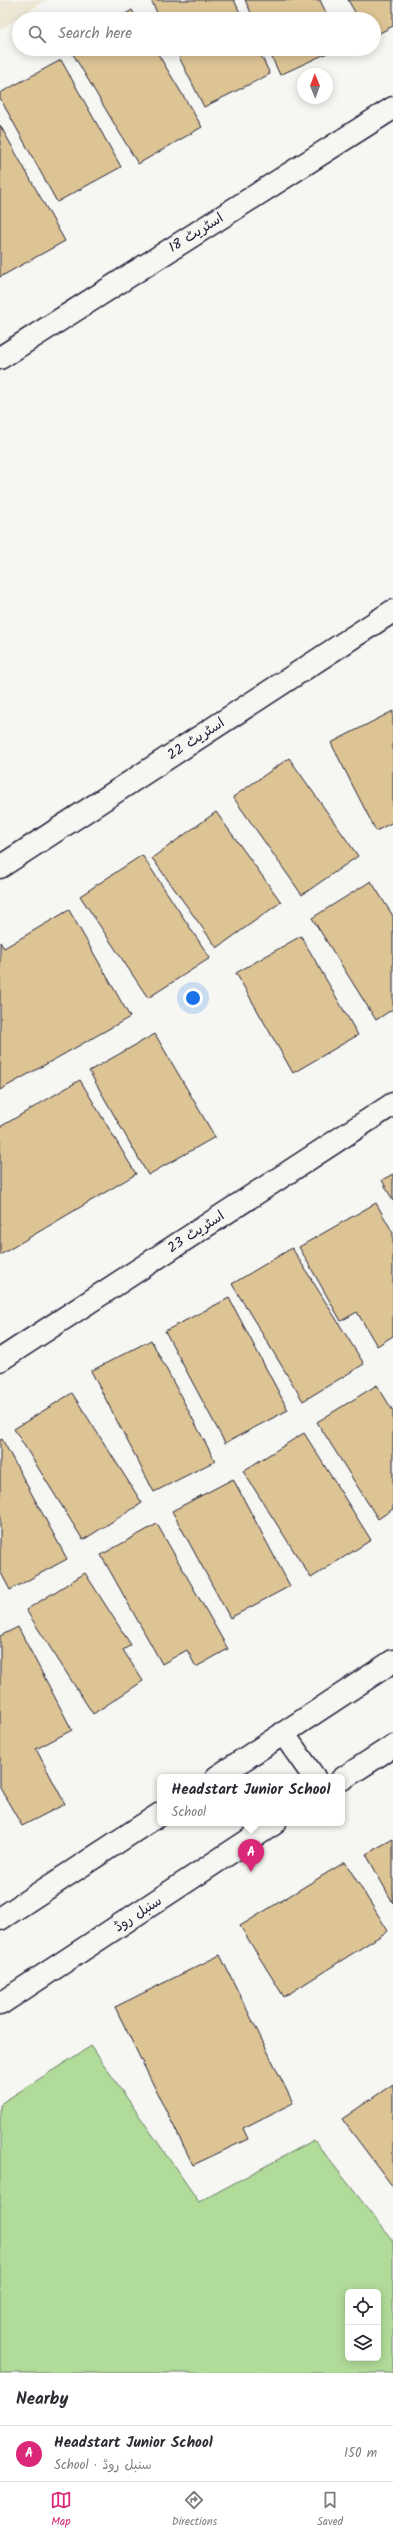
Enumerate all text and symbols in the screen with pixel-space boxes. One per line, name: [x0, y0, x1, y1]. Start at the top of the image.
search box: [12, 12, 381, 56]
text: Search here: [58, 22, 132, 46]
icon: search: [26, 23, 48, 45]
north arrow: [297, 68, 333, 104]
street label: اسٹریٹ 18: [164, 207, 228, 259]
street label: اسٹریٹ 22: [163, 712, 229, 766]
your location: [183, 988, 203, 1008]
street label: اسٹریٹ 23: [163, 1205, 229, 1259]
popup: [157, 1774, 345, 1826]
text: Headstart Junior School: [172, 1778, 330, 1802]
text: School: [172, 1802, 206, 1823]
pin: A: [238, 1839, 264, 1872]
street label: سنبل روڈ: [110, 1890, 166, 1938]
map controls: [345, 2289, 381, 2361]
button: locate: [345, 2289, 381, 2325]
button: layers: [345, 2325, 381, 2361]
text: Nearby: [16, 2386, 68, 2413]
text: Headstart Junior School: [54, 2431, 213, 2455]
text: A: [25, 2443, 33, 2464]
text: 150 m: [344, 2443, 377, 2464]
text: School · سنبل روڈ: [54, 2455, 152, 2476]
tab: Map: [50, 2489, 72, 2531]
tab: Directions: [172, 2489, 217, 2531]
tab: Saved: [317, 2489, 343, 2531]

